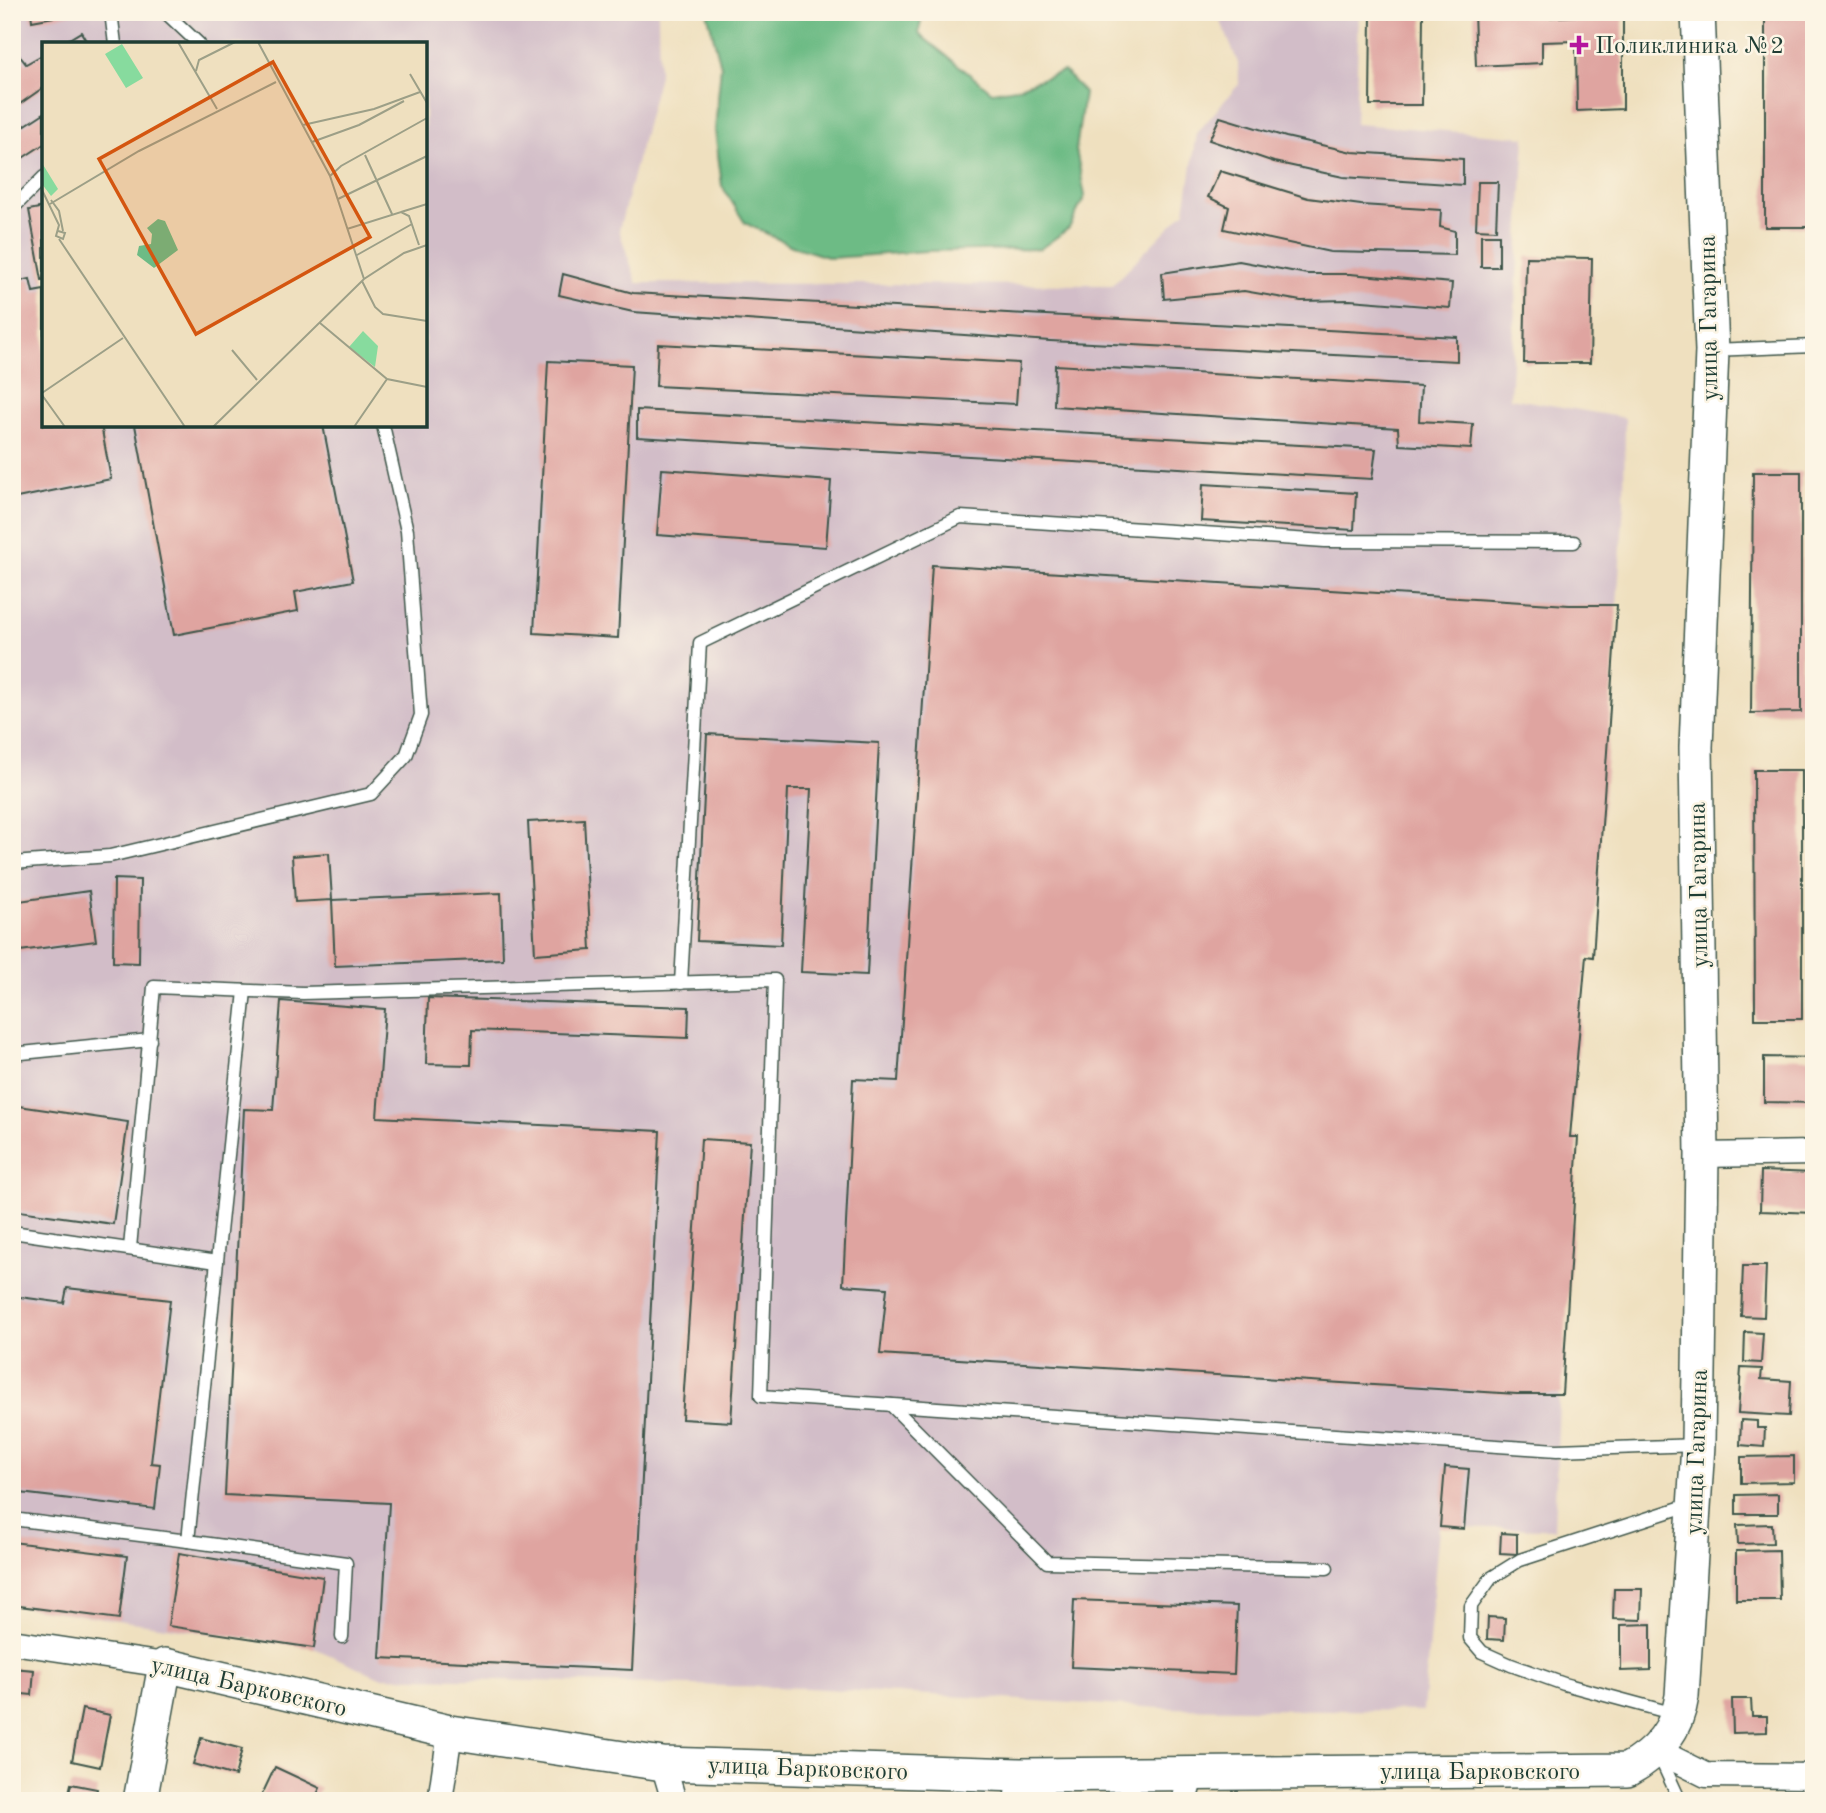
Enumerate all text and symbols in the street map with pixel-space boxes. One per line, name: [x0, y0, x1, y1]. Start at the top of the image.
marker: Поликлиника №2: [1569, 35, 1589, 55]
place label: Поликлиника №2: [1595, 35, 1784, 59]
inset map: [42, 42, 427, 427]
street label: улица Гагарина: [1697, 235, 1723, 401]
street label: улица Гагарина: [1687, 802, 1713, 968]
street label: улица Гагарина: [1683, 1369, 1713, 1536]
street label: улица Барковского: [148, 1654, 349, 1722]
street label: улица Барковского: [707, 1755, 908, 1785]
street label: улица Барковского: [1380, 1761, 1580, 1785]

